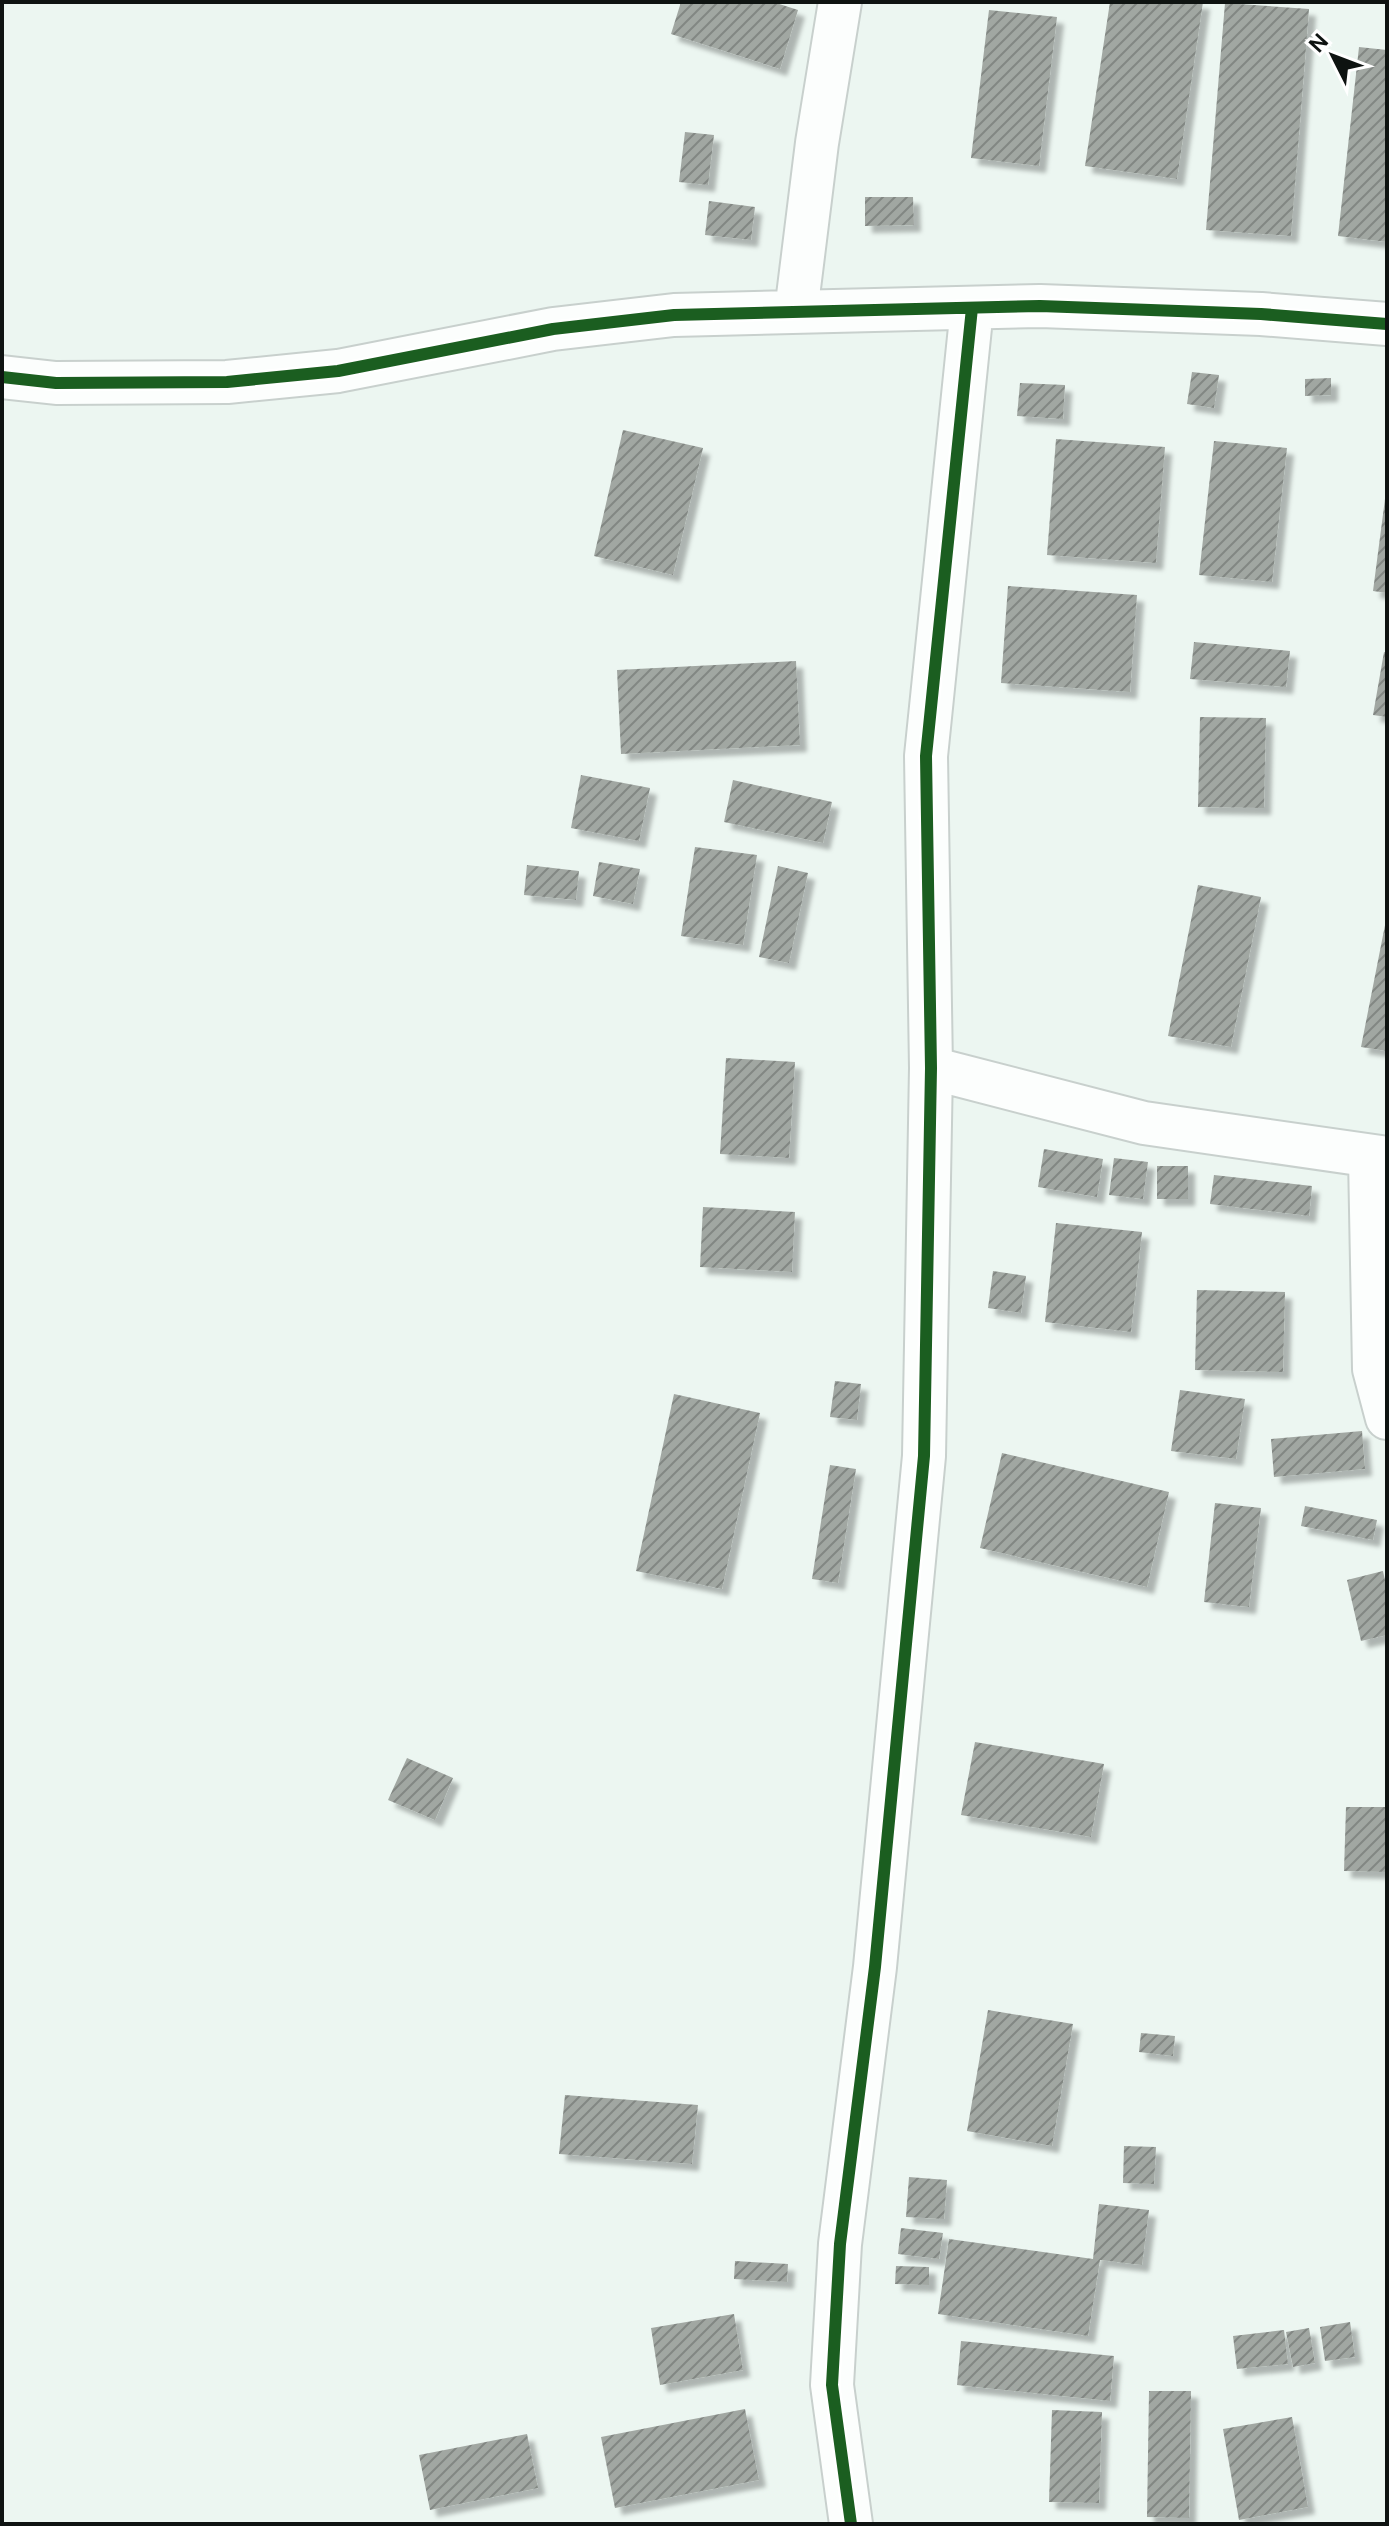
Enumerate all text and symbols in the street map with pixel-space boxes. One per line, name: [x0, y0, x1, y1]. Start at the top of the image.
north arrow: [1293, 16, 1373, 96]
text: N: [1302, 27, 1335, 59]

